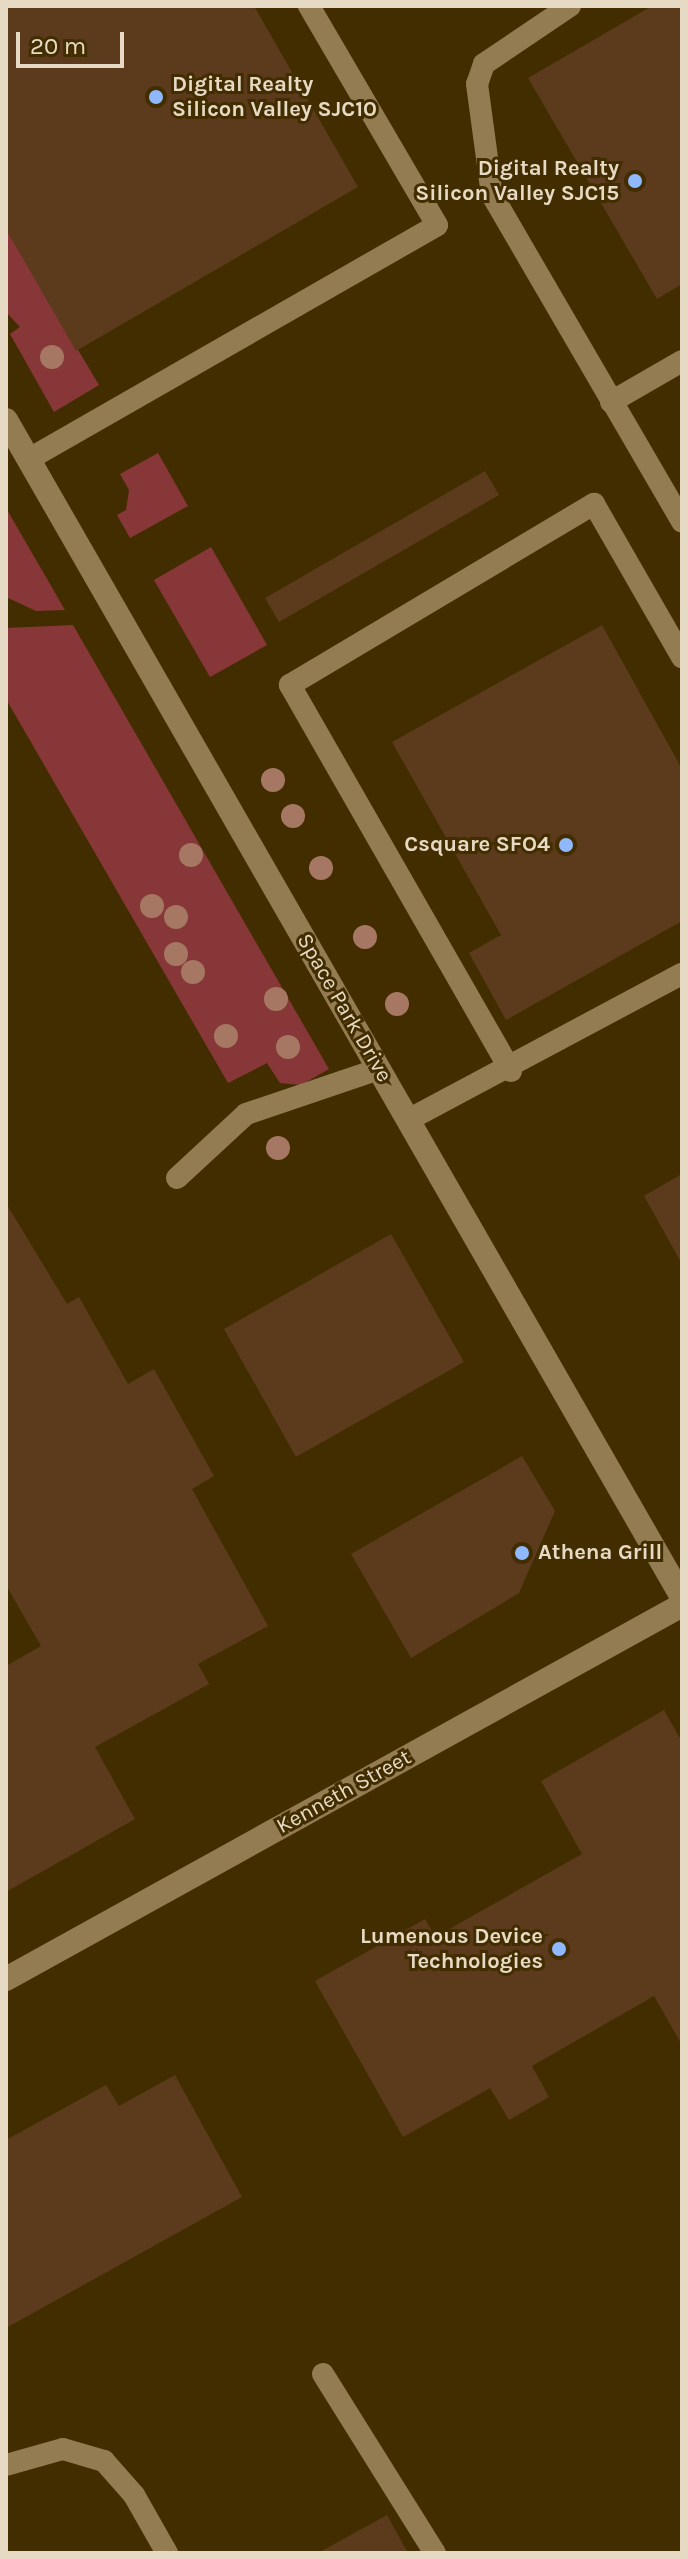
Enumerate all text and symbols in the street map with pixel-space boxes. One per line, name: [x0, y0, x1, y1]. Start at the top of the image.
scale bar: [20, 16, 128, 66]
text: 20 m: [30, 32, 86, 60]
place label: Digital Realty Silicon Valley SJC10: [172, 71, 377, 122]
marker: Digital Realty Silicon Valley SJC10: [147, 88, 165, 106]
place label: Digital Realty Silicon Valley SJC15: [415, 155, 619, 206]
marker: Digital Realty Silicon Valley SJC15: [626, 172, 644, 190]
place label: Csquare SFO4: [404, 832, 550, 858]
marker: Csquare SFO4: [557, 836, 575, 854]
street label: Space Park Drive: [291, 929, 397, 1087]
place label: Athena Grill: [538, 1540, 662, 1566]
marker: Athena Grill: [513, 1544, 531, 1562]
street label: Kenneth Street: [272, 1744, 416, 1840]
place label: Lumenous Device Technologies: [360, 1923, 543, 1974]
marker: Lumenous Device Technologies: [550, 1940, 568, 1958]

